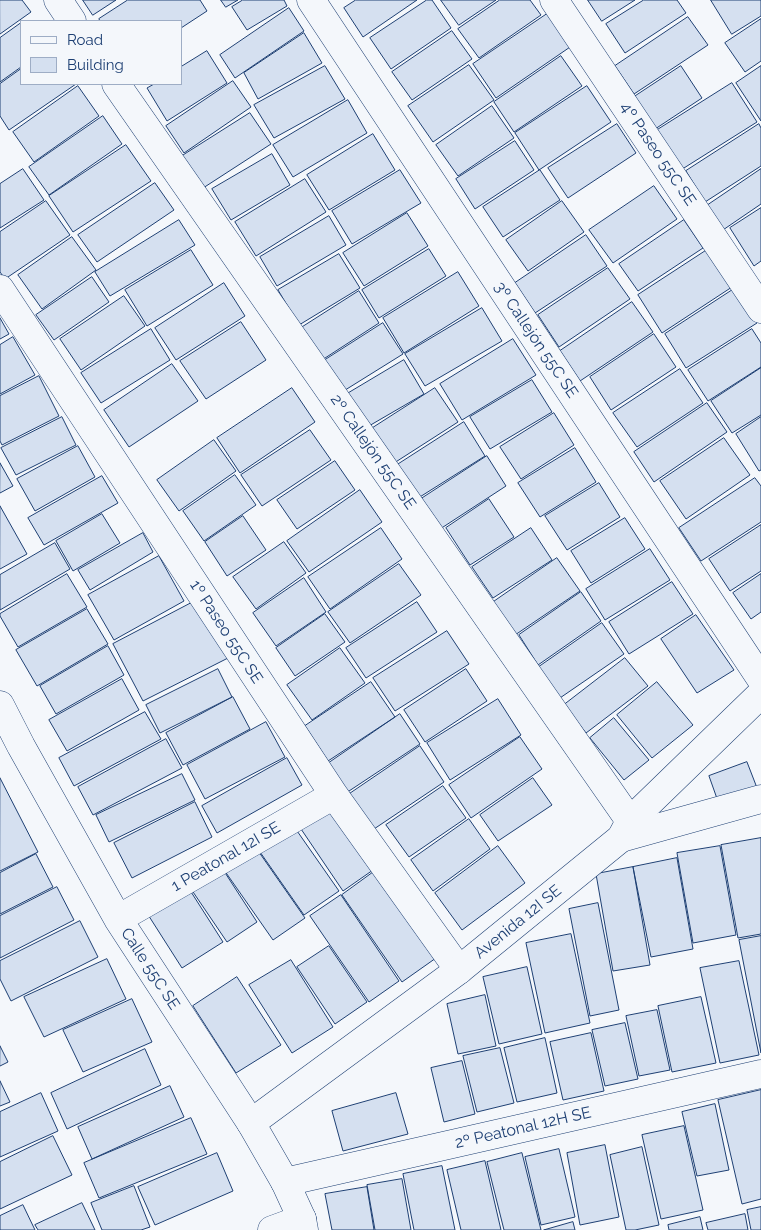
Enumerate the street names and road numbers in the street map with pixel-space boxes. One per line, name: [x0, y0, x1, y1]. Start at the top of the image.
street label: 4º Paseo 55C SE: [616, 98, 700, 210]
street label: 3º Callejón 55C SE: [490, 278, 582, 402]
street label: 2º Callejón 55C SE: [326, 391, 420, 513]
street label: 1º Paseo 55C SE: [185, 577, 267, 687]
street label: 1 Peatonal 12I SE: [168, 818, 284, 896]
street label: Avenida 12I SE: [471, 881, 565, 963]
street label: Calle 55C SE: [116, 924, 184, 1014]
street label: 2º Peatonal 12H SE: [453, 1103, 593, 1153]

